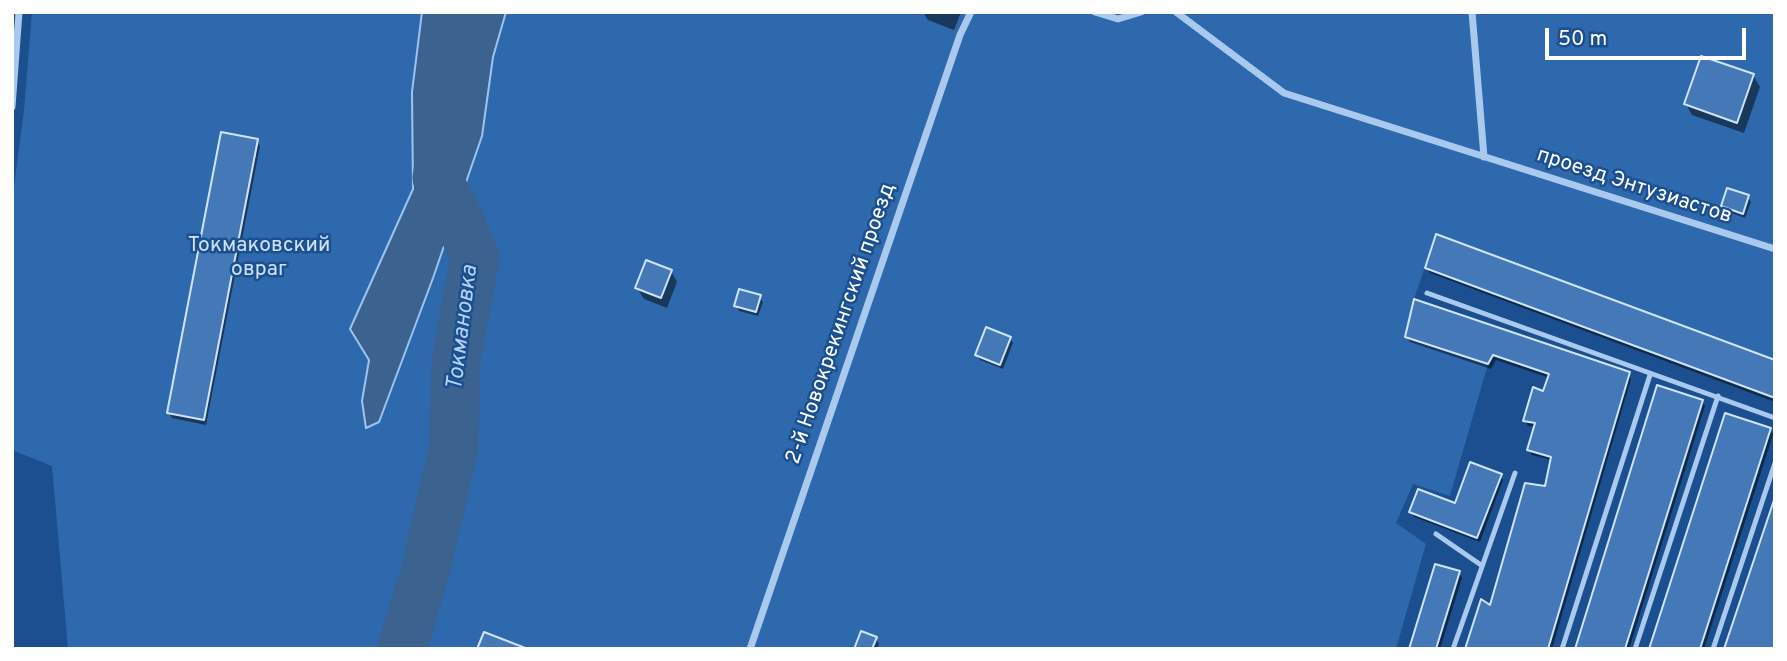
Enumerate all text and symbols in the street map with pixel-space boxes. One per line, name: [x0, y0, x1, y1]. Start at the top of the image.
scale bar: [1549, 14, 1750, 58]
text: 50 m: [1558, 26, 1607, 53]
street label: проезд Энтузиастов: [1533, 144, 1735, 230]
street label: 2-й Новокрекингский проезд: [782, 180, 902, 468]
park label: Токмаковский овраг: [188, 234, 330, 284]
water label: Токмановка: [443, 264, 485, 392]

